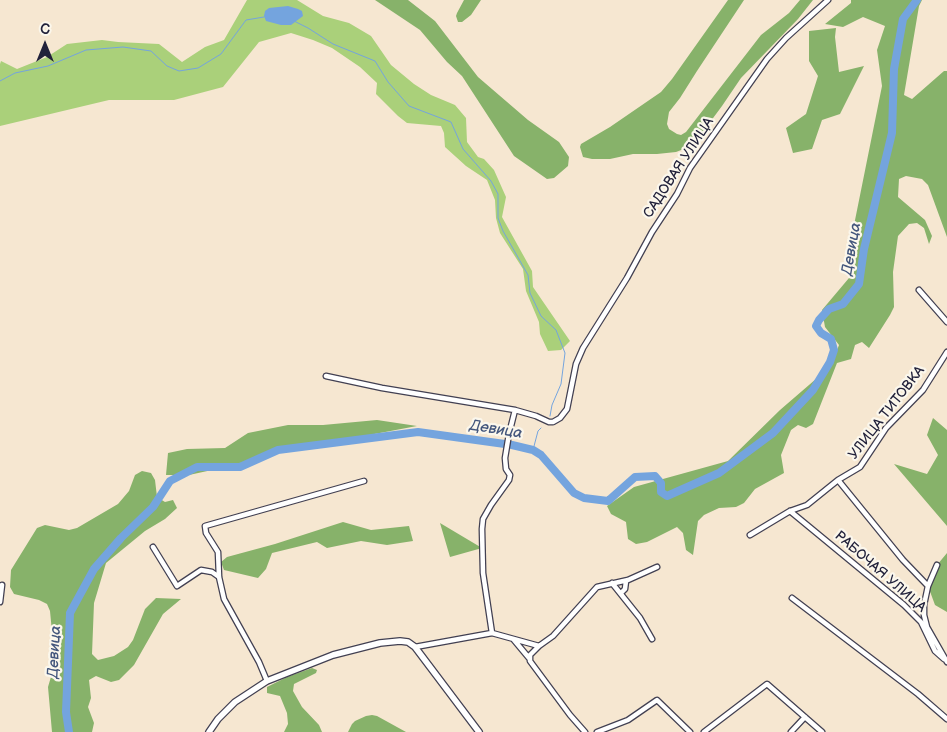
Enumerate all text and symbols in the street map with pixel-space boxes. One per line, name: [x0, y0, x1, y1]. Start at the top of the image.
north arrow: [20, 20, 70, 70]
text: С: [40, 21, 50, 38]
street label: САДОВАЯ УЛИЦА: [640, 115, 718, 221]
water label: Девица: [839, 221, 865, 277]
street label: УЛИЦА ТИТОВКА: [845, 363, 929, 463]
water label: Девица: [468, 417, 524, 443]
street label: РАБОЧАЯ УЛИЦА: [831, 528, 929, 616]
water label: Девица: [45, 625, 65, 679]

